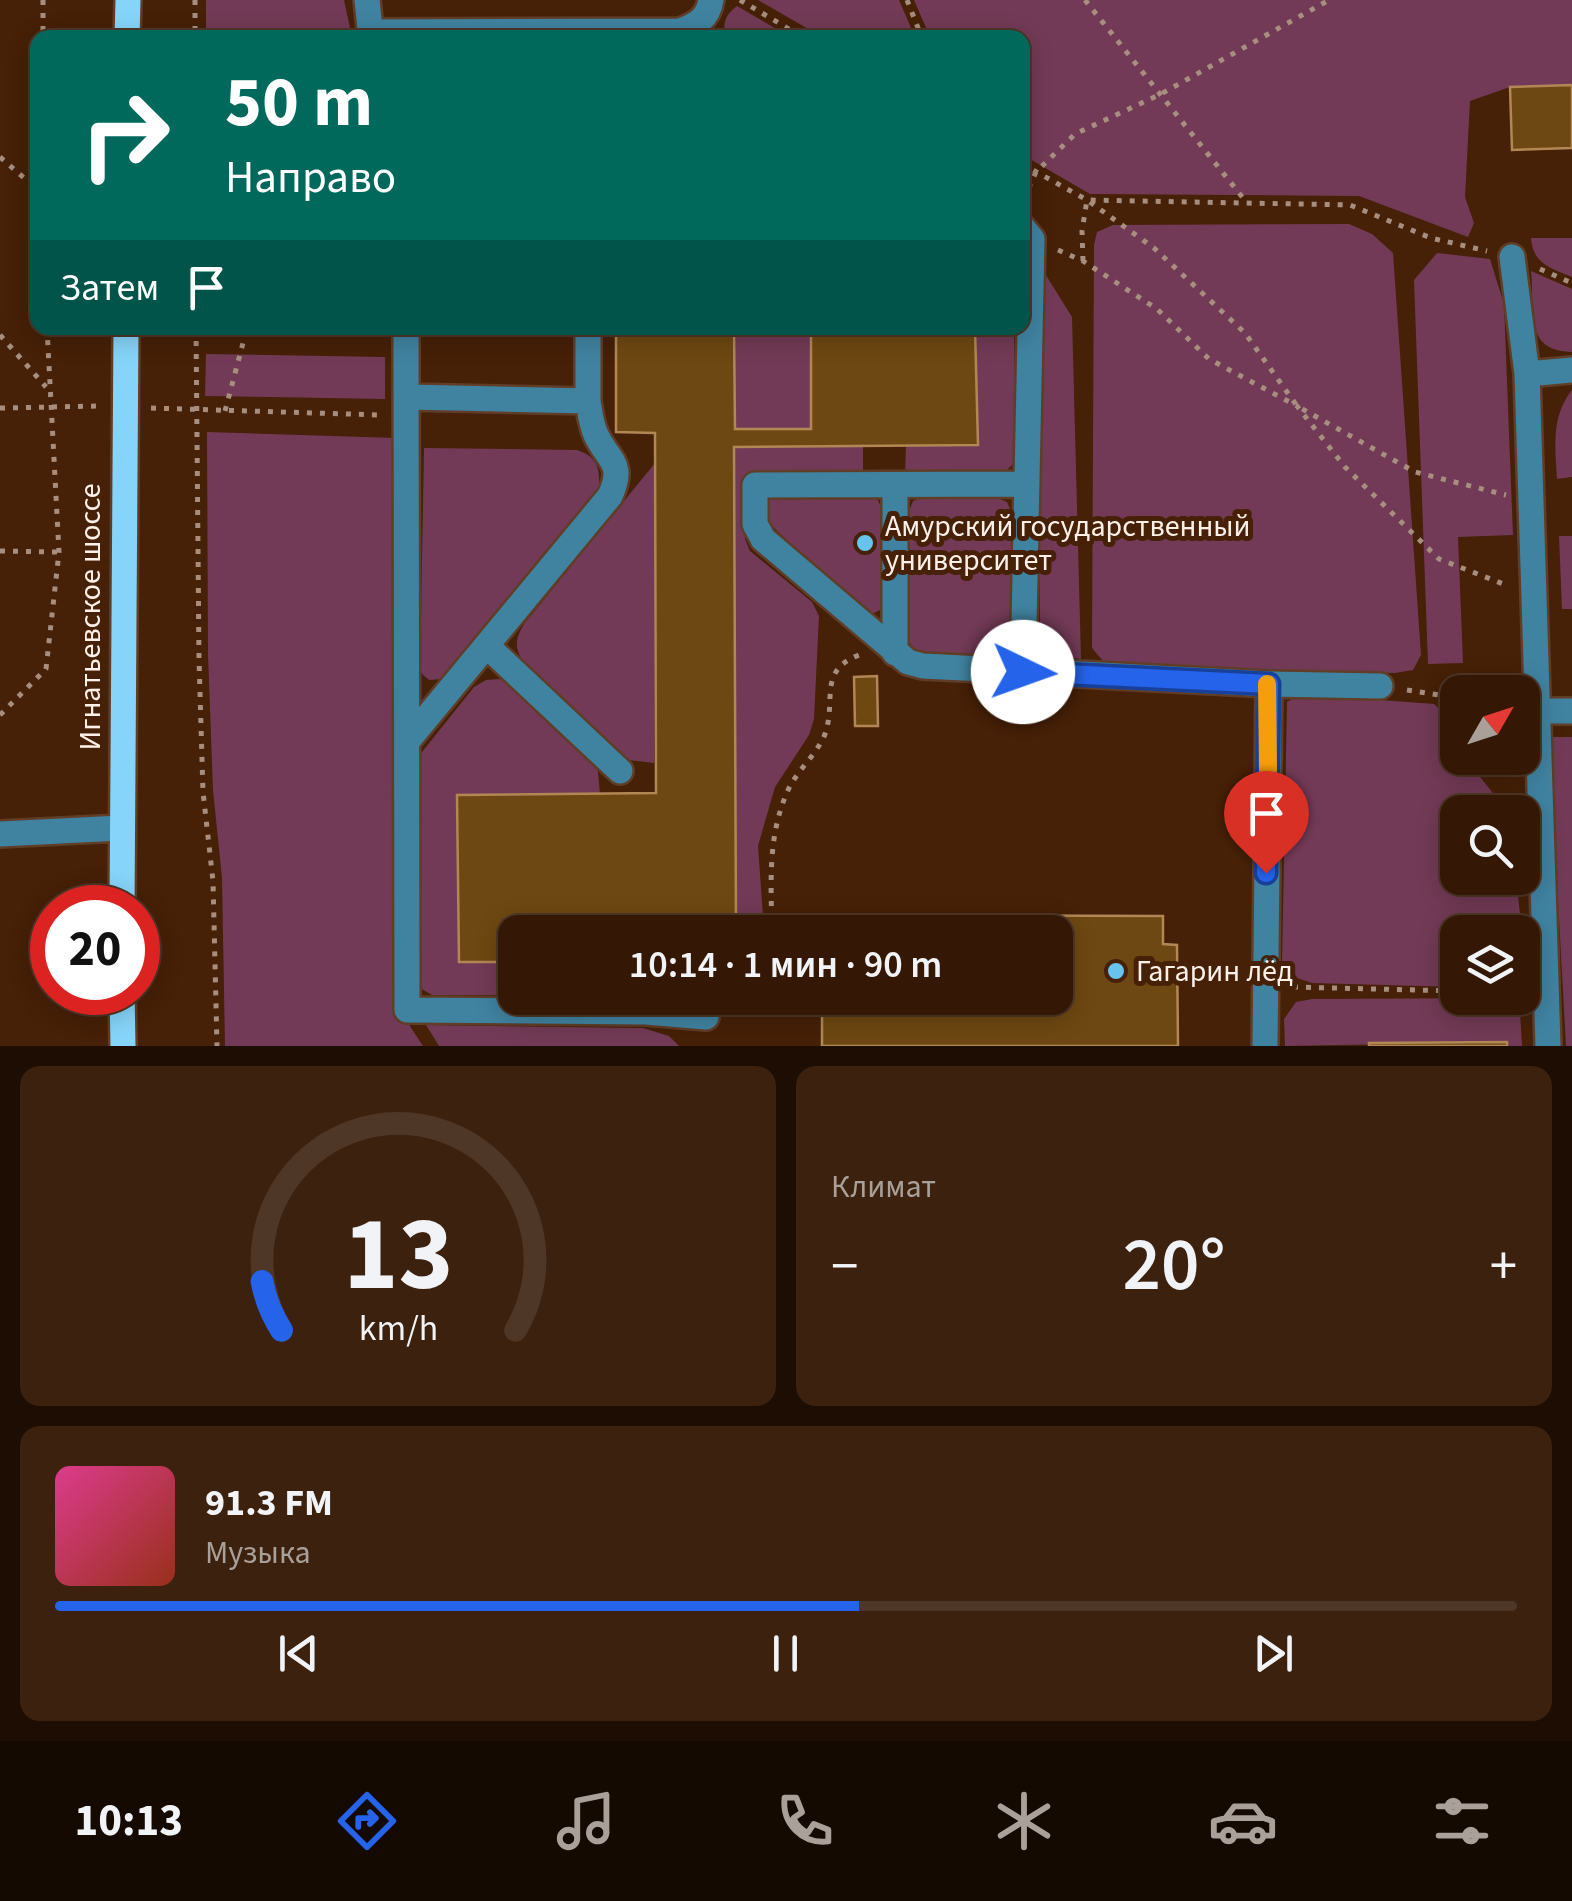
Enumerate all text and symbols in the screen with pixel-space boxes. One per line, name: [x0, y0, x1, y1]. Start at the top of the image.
text: 50 m: [225, 53, 373, 153]
icon: right: [60, 70, 190, 200]
text: Направо: [225, 146, 396, 210]
icon: arrive: [179, 260, 234, 315]
text: Затем: [60, 261, 159, 315]
street label: Игнатьевское шоссе: [69, 483, 112, 751]
place label: Амурский государственный университет: [885, 505, 1250, 582]
marker: Амурский государственный университет: [854, 532, 876, 554]
position arrow: [971, 620, 1075, 724]
north arrow: [1440, 675, 1540, 775]
map controls: [1440, 675, 1540, 1015]
pin: [1224, 771, 1309, 874]
icon: arrive: [1239, 786, 1294, 841]
button: search: [1440, 795, 1540, 895]
speed limit sign: 20: [30, 885, 160, 1015]
button: layers: [1440, 915, 1540, 1015]
text: 10:14 · 1 мин · 90 m: [629, 938, 942, 992]
place label: Гагарин лёд: [1136, 950, 1293, 993]
marker: Гагарин лёд: [1105, 960, 1127, 982]
text: Климат: [831, 1164, 936, 1210]
text: 13: [343, 1182, 453, 1330]
text: 20°: [1122, 1212, 1226, 1319]
text: −: [831, 1228, 858, 1306]
text: +: [1490, 1228, 1517, 1306]
text: km/h: [358, 1303, 438, 1354]
text: 91.3 FM: [205, 1476, 333, 1530]
text: Музыка: [205, 1530, 311, 1576]
icon: previous: [271, 1626, 326, 1681]
icon: pause: [758, 1626, 813, 1681]
icon: next: [1246, 1626, 1301, 1681]
icon: directions: [332, 1786, 402, 1856]
icon: music: [551, 1786, 621, 1856]
icon: phone: [770, 1786, 840, 1856]
icon: climate: [989, 1786, 1059, 1856]
icon: car: [1208, 1786, 1278, 1856]
icon: filters: [1427, 1786, 1497, 1856]
text: 10:13: [75, 1789, 183, 1853]

